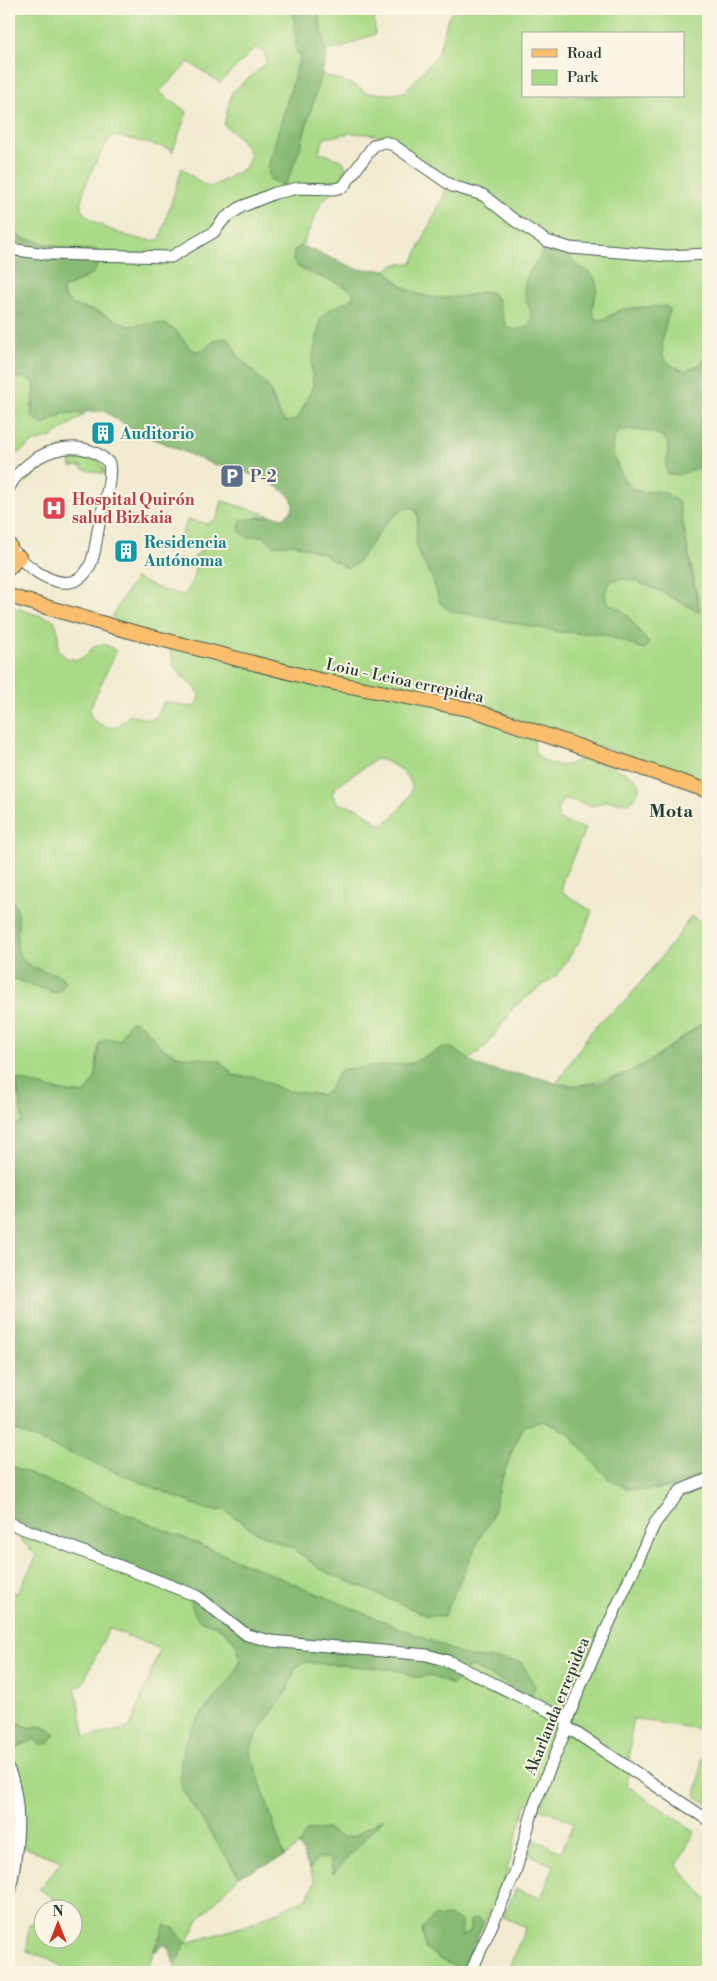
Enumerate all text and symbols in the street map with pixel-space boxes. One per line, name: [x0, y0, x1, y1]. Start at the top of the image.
legend: [522, 32, 684, 98]
text: Road: [567, 44, 602, 63]
text: Park: [567, 68, 599, 87]
building icon: Auditorio: [90, 420, 116, 446]
place label: Auditorio: [119, 424, 195, 444]
parking icon: P-2: [219, 463, 245, 489]
place label: P-2: [250, 467, 276, 487]
place label: Hospital Quirón salud Bizkaia: [72, 490, 195, 528]
hospital icon: Hospital Quirón salud Bizkaia: [41, 495, 67, 521]
place label: Residencia Autónoma: [143, 533, 227, 571]
building icon: Residencia Autónoma: [113, 538, 139, 564]
street label: Loiu - Leioa errepidea: [324, 654, 487, 708]
district label: Mota: [649, 800, 693, 823]
street label: Akarlanda errepidea: [520, 1633, 594, 1779]
north arrow: [32, 1898, 82, 1948]
text: N: [52, 1903, 64, 1921]

